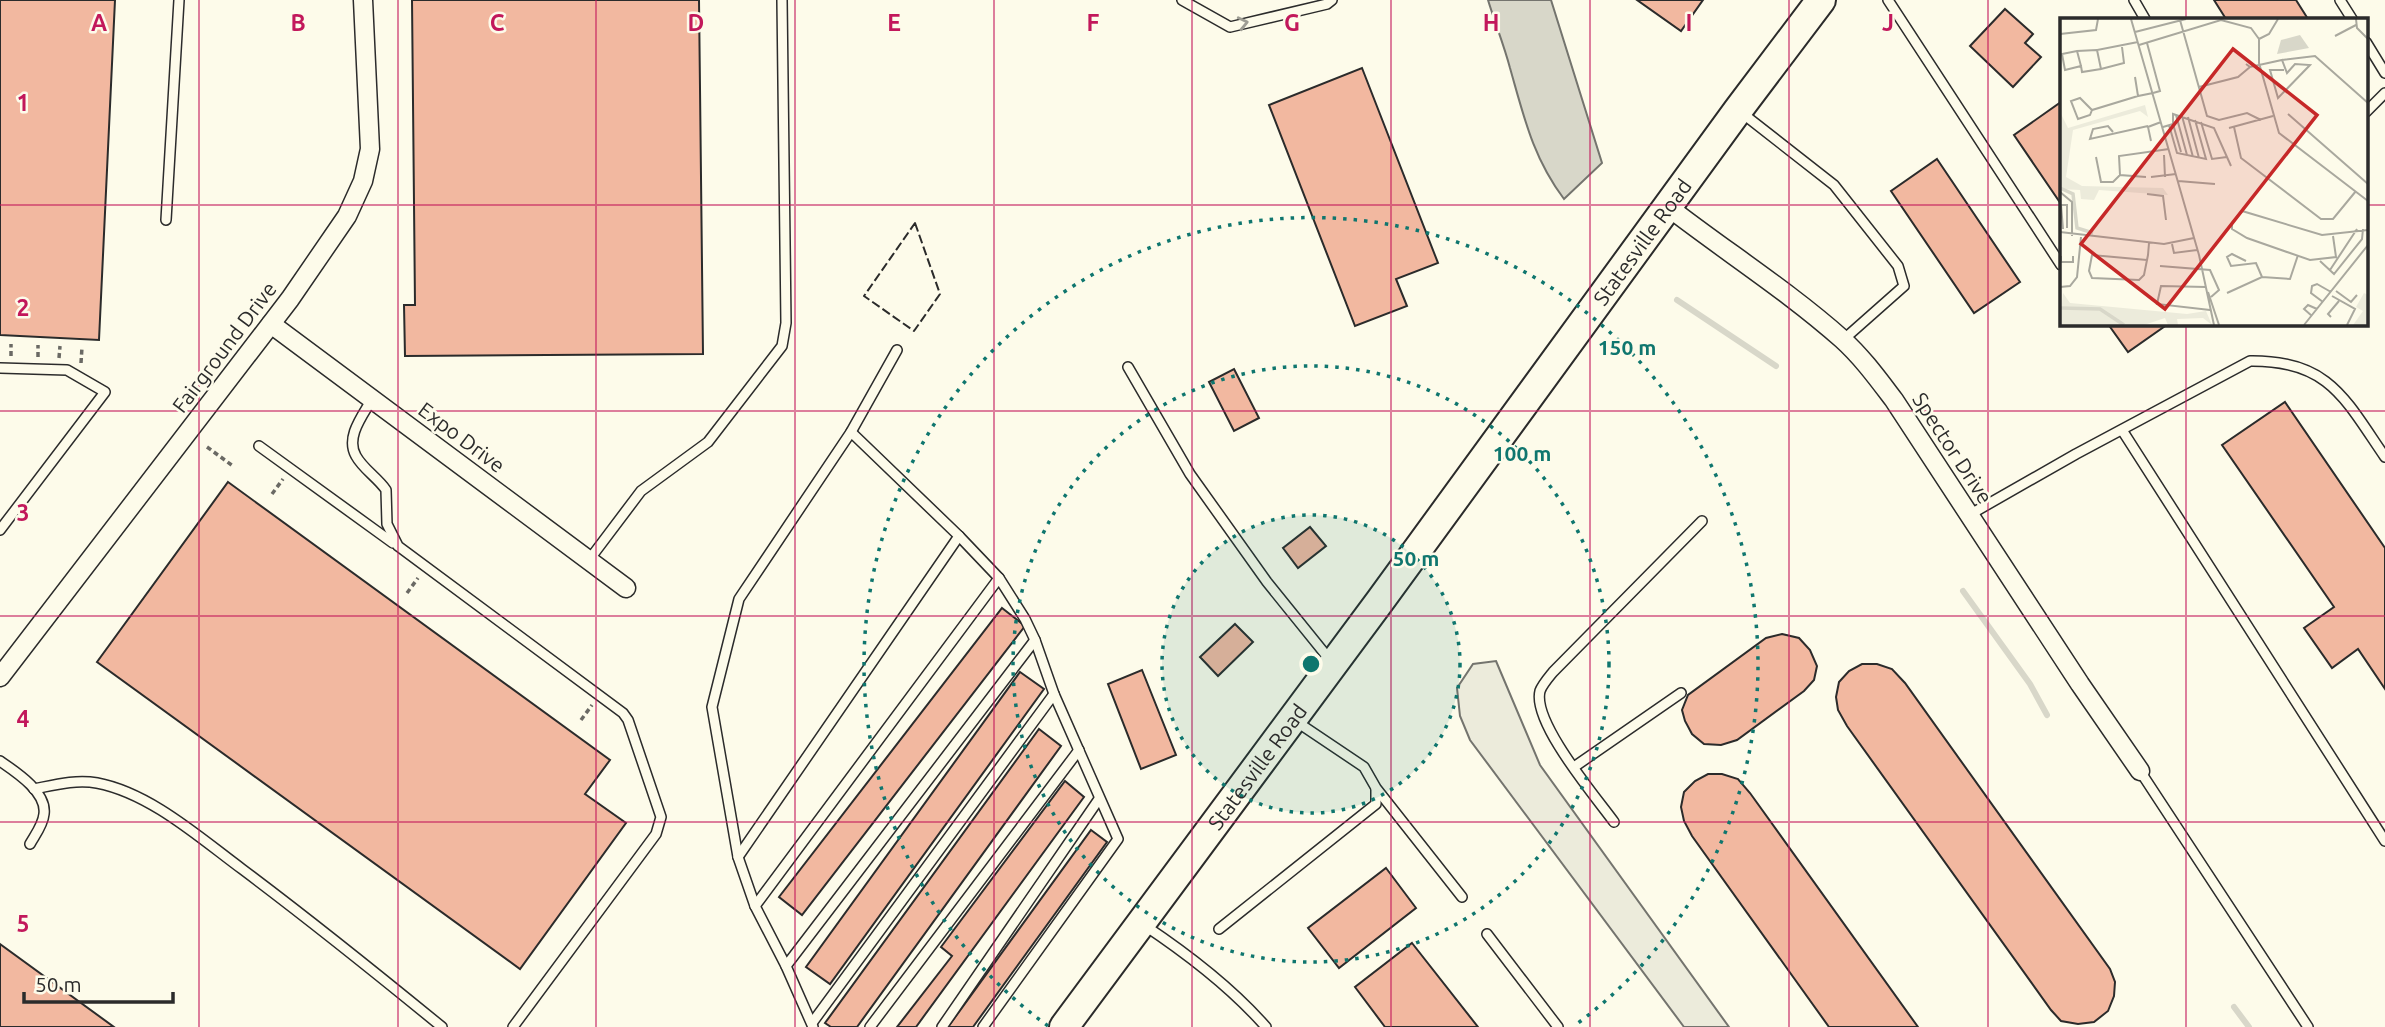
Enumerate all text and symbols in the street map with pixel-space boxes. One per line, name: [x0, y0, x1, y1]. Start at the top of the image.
text: A: [91, 10, 107, 35]
text: B: [290, 10, 306, 35]
text: C: [490, 10, 505, 35]
text: D: [688, 10, 704, 35]
text: E: [887, 10, 901, 35]
text: F: [1087, 10, 1100, 35]
text: G: [1284, 10, 1300, 35]
text: H: [1483, 10, 1499, 35]
text: I: [1686, 10, 1692, 35]
text: J: [1882, 10, 1894, 35]
one-way arrow: [1237, 17, 1249, 32]
inset map: [2060, 18, 2368, 326]
text: 1: [17, 90, 29, 115]
street label: Statesville Road: [1588, 174, 1696, 310]
street label: Fairground Drive: [167, 277, 281, 417]
text: 2: [17, 295, 29, 320]
text: 150 m: [1598, 335, 1656, 359]
street label: Spector Drive: [1908, 388, 1998, 508]
street label: Expo Drive: [414, 397, 510, 477]
text: 100 m: [1493, 441, 1551, 465]
text: 3: [17, 500, 29, 525]
text: 50 m: [1393, 546, 1439, 570]
centre of rings: [1299, 652, 1323, 676]
street label: Statesville Road: [1203, 699, 1311, 834]
text: 4: [17, 706, 30, 731]
text: 5: [17, 911, 29, 936]
scale bar: [24, 960, 173, 1004]
text: 50 m: [35, 972, 82, 996]

